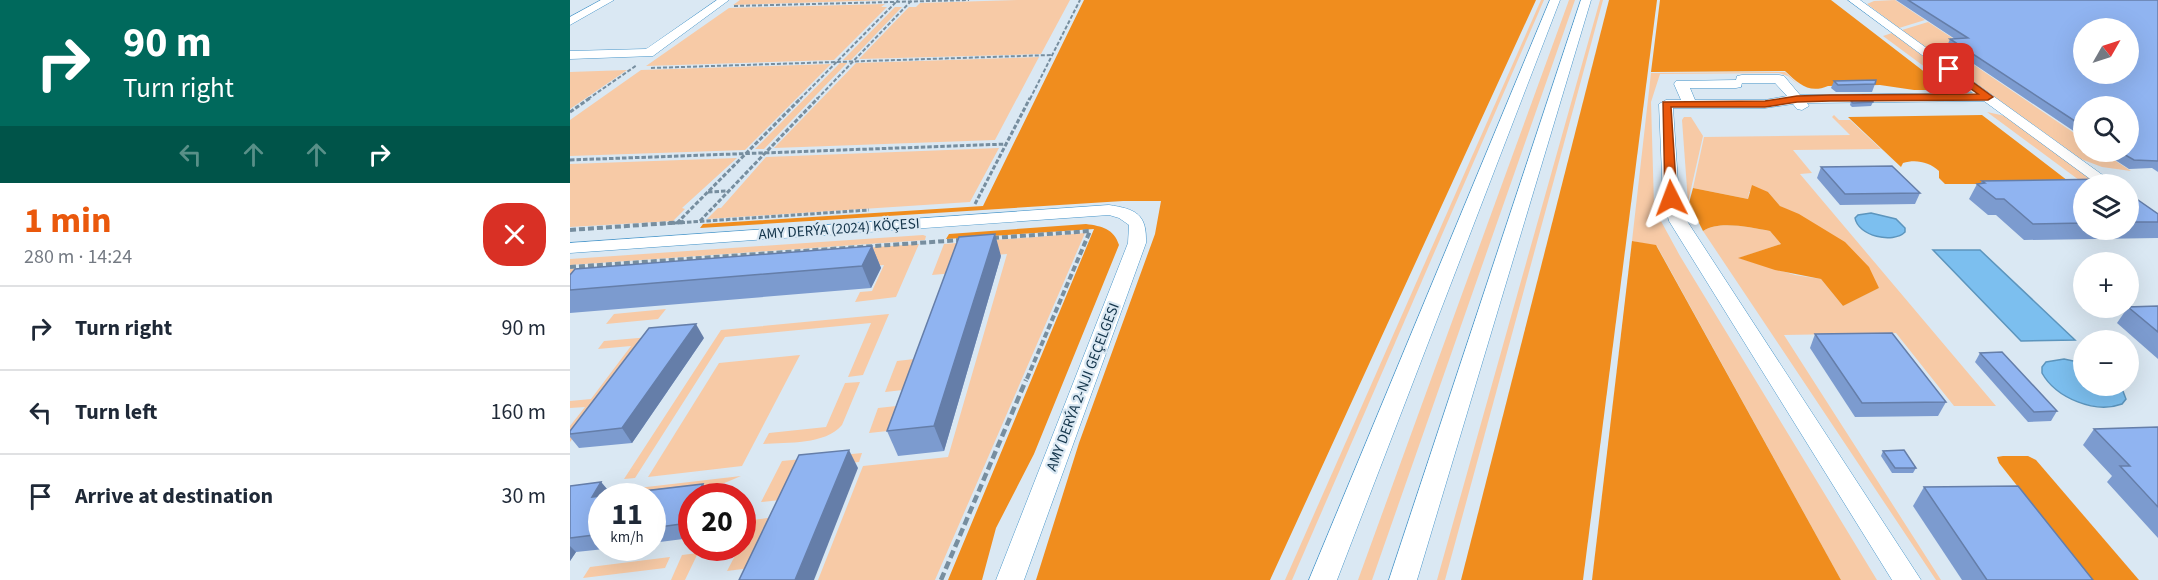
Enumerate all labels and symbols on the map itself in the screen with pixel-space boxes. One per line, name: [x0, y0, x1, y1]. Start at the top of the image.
north arrow: [2073, 18, 2139, 84]
pin: [1923, 43, 1974, 94]
position arrow: [1639, 166, 1703, 230]
street label: AMY DERÝA (2024) KÖÇESI: [758, 213, 920, 245]
street label: AMY DERÝA 2-NJI GEÇELGESI: [1041, 300, 1125, 474]
speed limit sign: 20: [678, 483, 756, 561]

